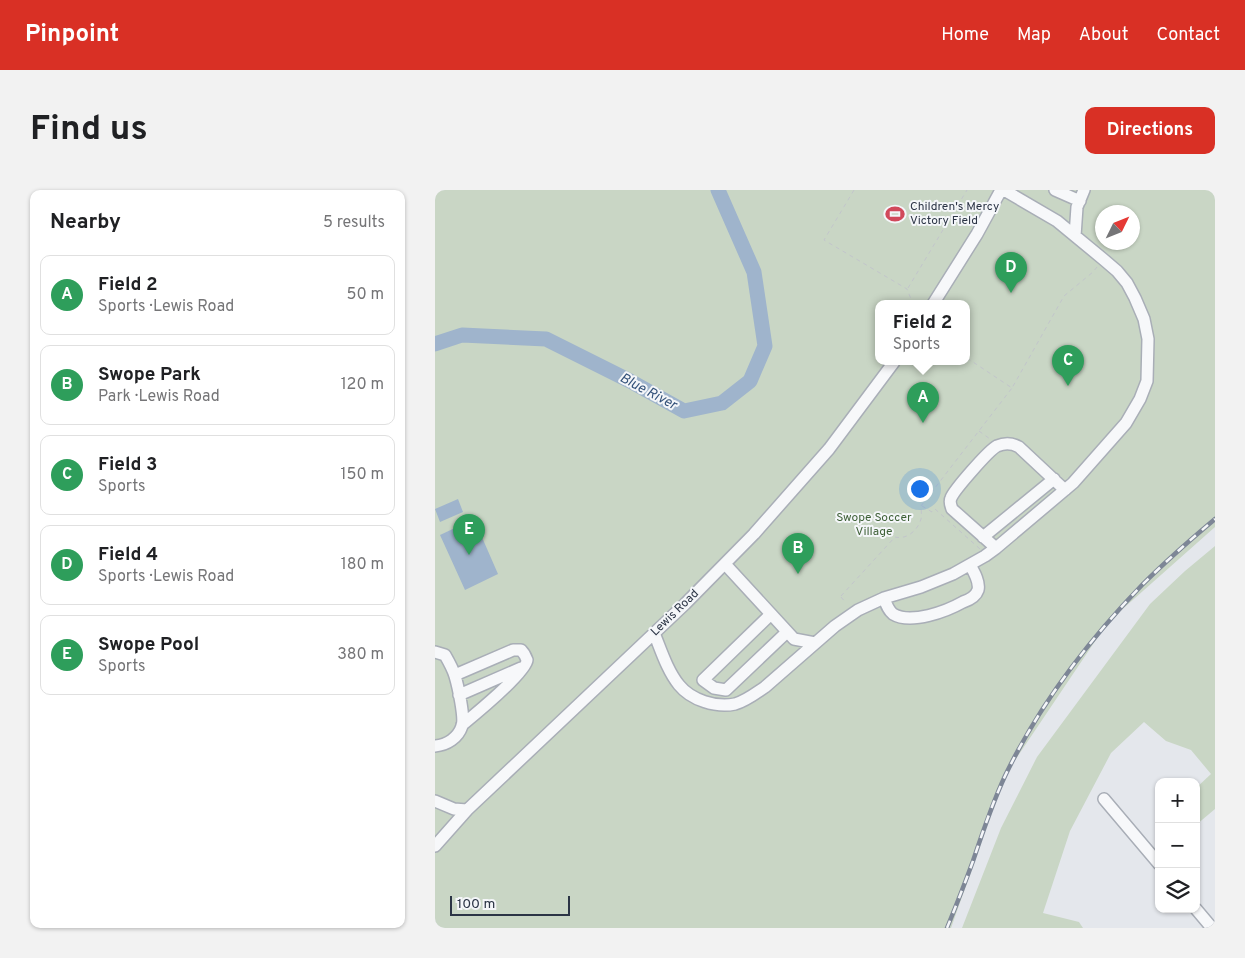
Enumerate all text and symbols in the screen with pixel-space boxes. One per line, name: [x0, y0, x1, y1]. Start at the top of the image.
text: Pinpoint: [25, 20, 119, 50]
text: Home: [941, 24, 989, 47]
text: Map: [1017, 24, 1051, 47]
text: About: [1079, 24, 1128, 47]
text: Contact: [1156, 24, 1220, 47]
button: Directions: [1085, 107, 1215, 154]
text: Find us: [30, 108, 148, 152]
place label: Children's Mercy Victory Field: [910, 199, 999, 229]
sports icon: Children's Mercy Victory Field: [884, 203, 906, 225]
north arrow: [1095, 205, 1140, 250]
text: Nearby: [50, 209, 121, 236]
text: 5 results: [323, 213, 385, 233]
pin: D: [995, 252, 1027, 293]
text: Field 2: [98, 273, 158, 297]
text: A: [61, 285, 73, 305]
text: 50 m: [347, 285, 384, 305]
text: Sports · Lewis Road: [98, 297, 234, 317]
popup: [875, 300, 970, 365]
text: Field 2: [893, 311, 952, 335]
text: Sports: [893, 335, 940, 355]
pin: C: [1052, 345, 1084, 386]
text: Swope Park: [98, 363, 201, 387]
water label: Blue River: [617, 370, 681, 415]
text: B: [61, 375, 73, 395]
text: 120 m: [341, 375, 384, 395]
pin: A: [907, 382, 939, 423]
text: Park · Lewis Road: [98, 387, 220, 407]
text: Field 3: [98, 453, 158, 477]
text: C: [62, 465, 72, 485]
text: 150 m: [341, 465, 384, 485]
your location: [907, 476, 933, 502]
text: Sports: [98, 477, 146, 497]
park label: Swope Soccer Village: [836, 510, 912, 540]
pin: E: [453, 514, 485, 555]
pin: B: [782, 533, 814, 574]
text: Field 4: [98, 543, 158, 567]
text: D: [61, 555, 73, 575]
text: 180 m: [341, 555, 384, 575]
text: Sports · Lewis Road: [98, 567, 234, 587]
street label: Lewis Road: [648, 586, 702, 640]
text: Swope Pool: [98, 633, 199, 657]
text: E: [62, 645, 72, 665]
text: 380 m: [337, 645, 384, 665]
text: Sports: [98, 657, 146, 677]
map controls: [1155, 778, 1200, 913]
button: +: [1155, 778, 1200, 823]
button: −: [1155, 823, 1200, 868]
button: layers: [1155, 868, 1200, 913]
scale bar: [450, 893, 570, 916]
text: 100 m: [457, 896, 495, 913]

